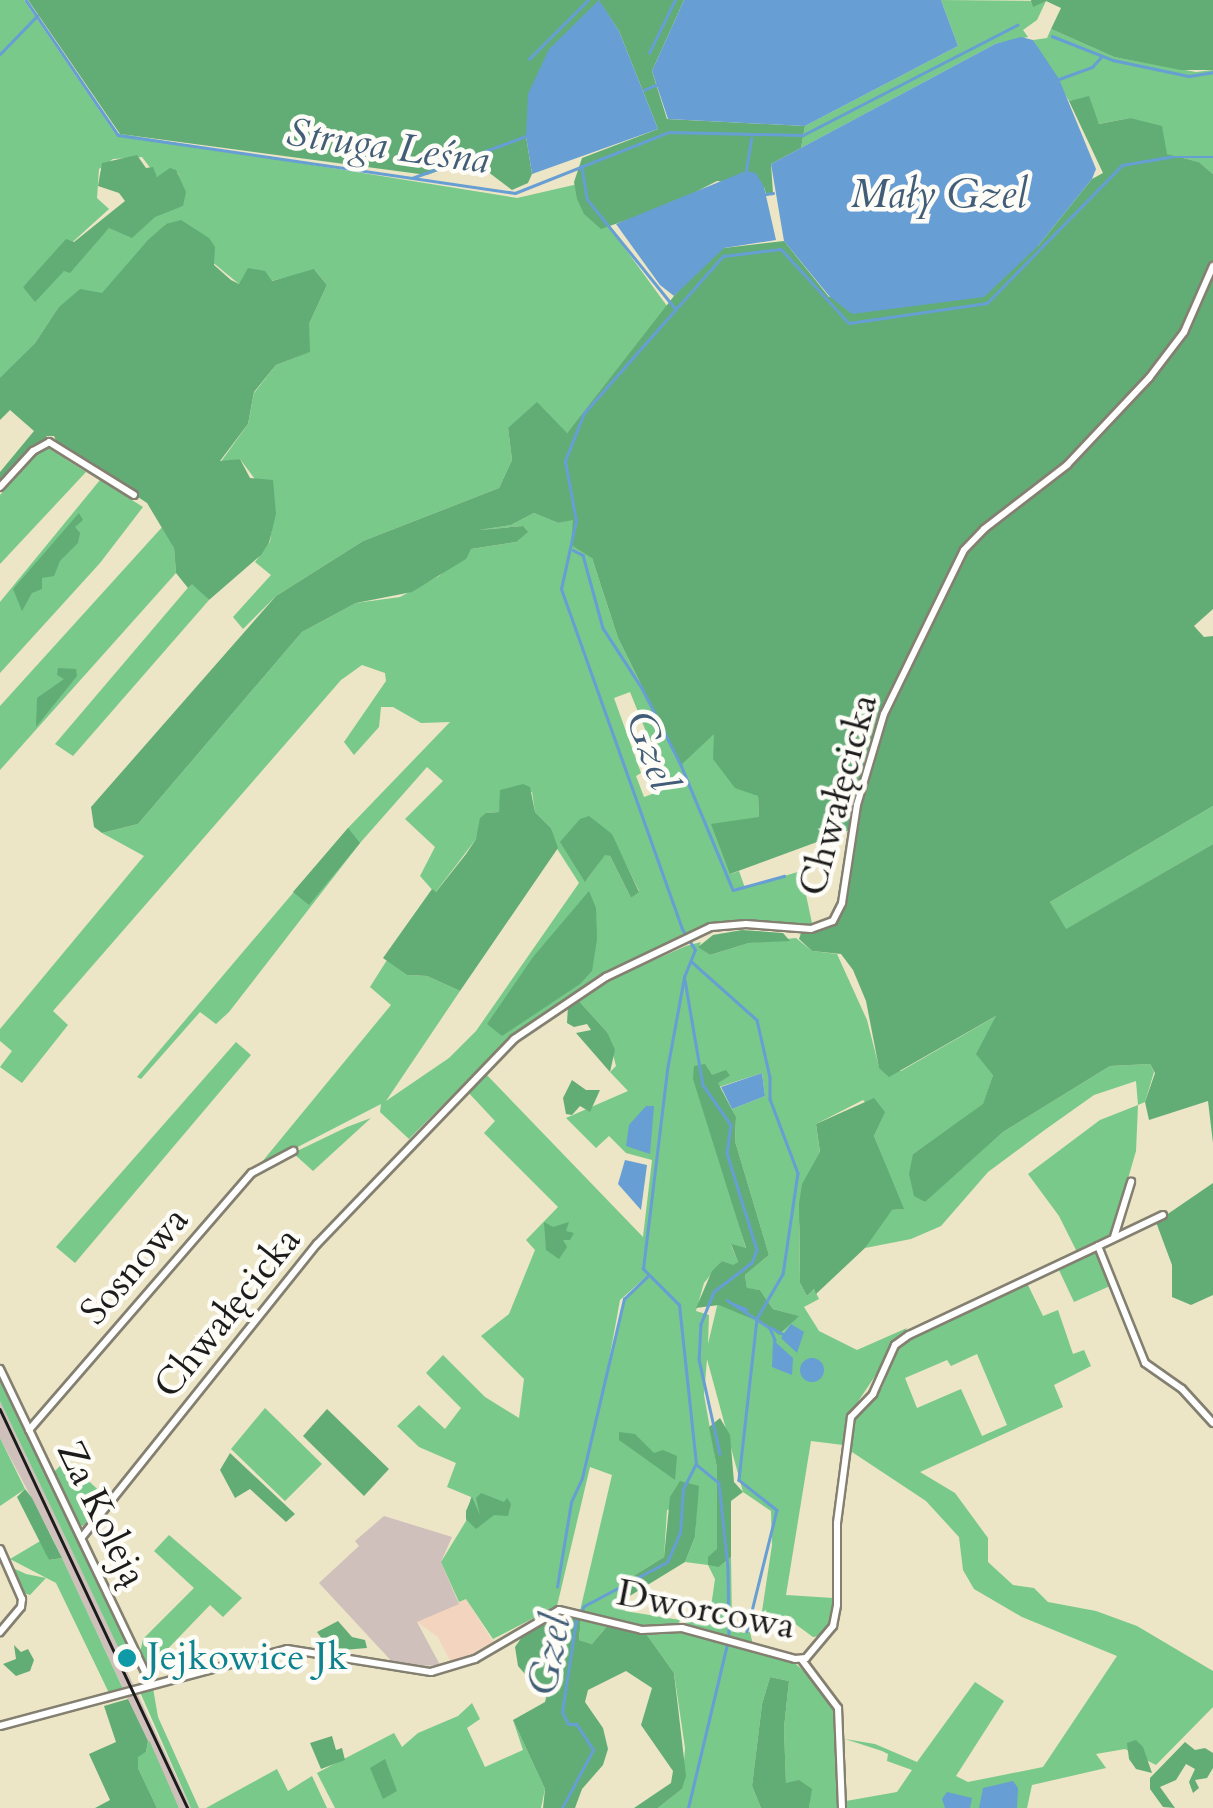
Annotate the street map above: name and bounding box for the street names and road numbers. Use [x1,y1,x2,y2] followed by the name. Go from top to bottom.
[790,689,888,901] street label: Chwałęcicka
[71,1198,199,1334] street label: Sosnowa
[145,1218,311,1408] street label: Chwałęcicka
[46,1434,156,1594] street label: Za Koleją
[613,1570,799,1650] street label: Dworcowa

